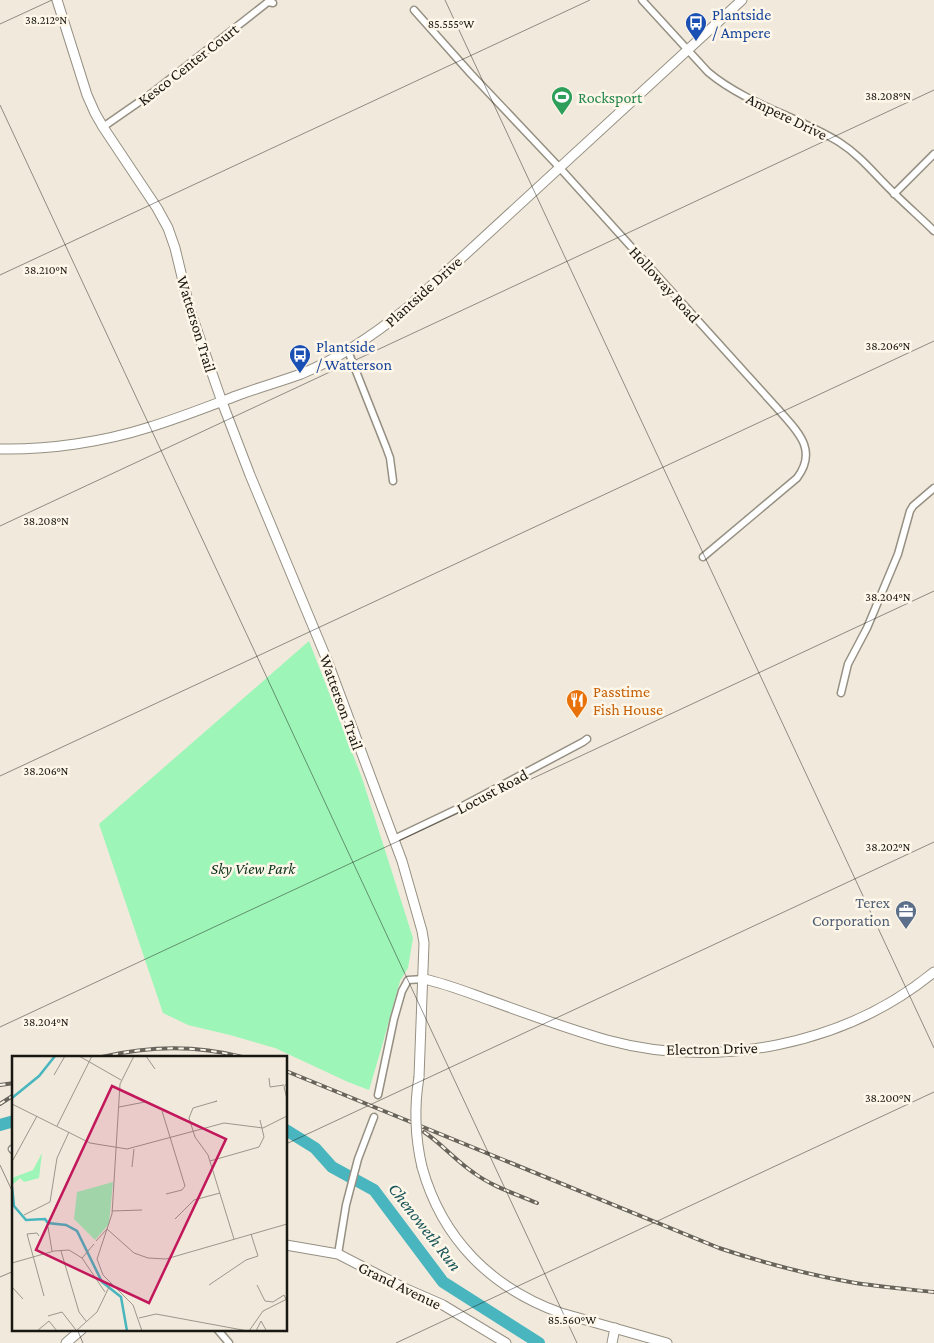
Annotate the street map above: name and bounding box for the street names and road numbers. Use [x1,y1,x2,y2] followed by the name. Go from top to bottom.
[135,20,242,109] street label: Kesco Center Court
[743,90,830,144] street label: Ampere Drive
[625,243,704,327] street label: Holloway Road
[382,253,465,330] street label: Plantside Drive
[174,274,219,375] street label: Watterson Trail
[316,652,367,752] street label: Watterson Trail
[454,765,531,817] street label: Locust Road
[666,1039,758,1058] street label: Electron Drive
[356,1258,444,1313] street label: Grand Avenue

